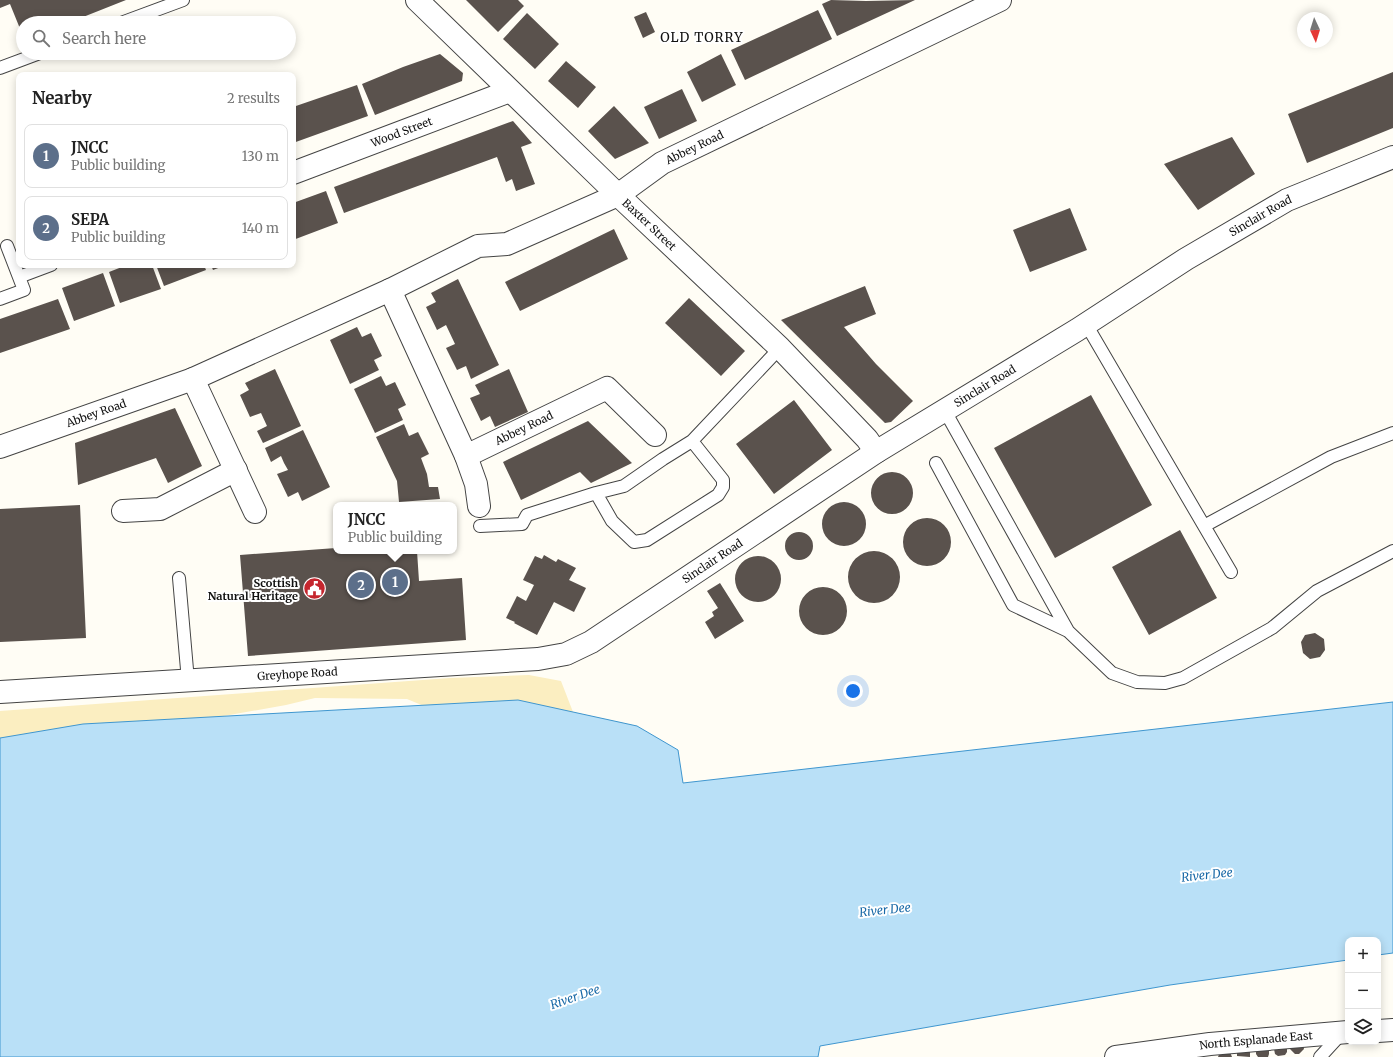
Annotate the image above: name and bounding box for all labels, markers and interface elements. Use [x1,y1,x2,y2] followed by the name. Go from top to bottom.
[1297,12,1333,48] north arrow
[16,16,296,60] search box
[30,27,52,49] icon: search
[62,29,146,48] text: Search here
[660,29,744,46] district label: OLD TORRY
[32,87,92,109] text: Nearby
[227,90,280,107] text: 2 results
[368,114,435,150] street label: Wood Street
[662,127,726,168] street label: Abbey Road
[71,138,109,157] text: JNCC
[43,148,49,165] text: 1
[242,148,279,165] text: 130 m
[71,157,165,174] text: Public building
[1227,192,1294,239] street label: Sinclair Road
[619,196,680,254] street label: Baxter Street
[71,210,109,229] text: SEPA
[42,220,50,237] text: 2
[242,220,279,237] text: 140 m
[71,229,165,246] text: Public building
[951,362,1019,410] street label: Sinclair Road
[63,396,128,430] street label: Abbey Road
[492,408,556,448] street label: Abbey Road
[333,502,457,554] popup
[348,510,385,529] text: JNCC
[348,529,442,546] text: Public building
[679,536,746,586] street label: Sinclair Road
[382,567,408,597] pin: 1
[348,570,374,600] pin: 2
[208,576,299,603] place label: Scottish Natural Heritage
[301,576,327,602] public building icon: Scottish Natural Heritage
[257,664,338,683] street label: Greyhope Road
[843,681,863,701] your location
[1181,864,1233,885] water label: River Dee
[859,899,911,920] water label: River Dee
[1345,937,1381,1045] map controls
[1345,937,1381,973] button: +
[1345,973,1381,1009] button: −
[548,981,602,1012] water label: River Dee
[1345,1009,1381,1045] button: layers
[1198,1028,1314,1052] street label: North Esplanade East

